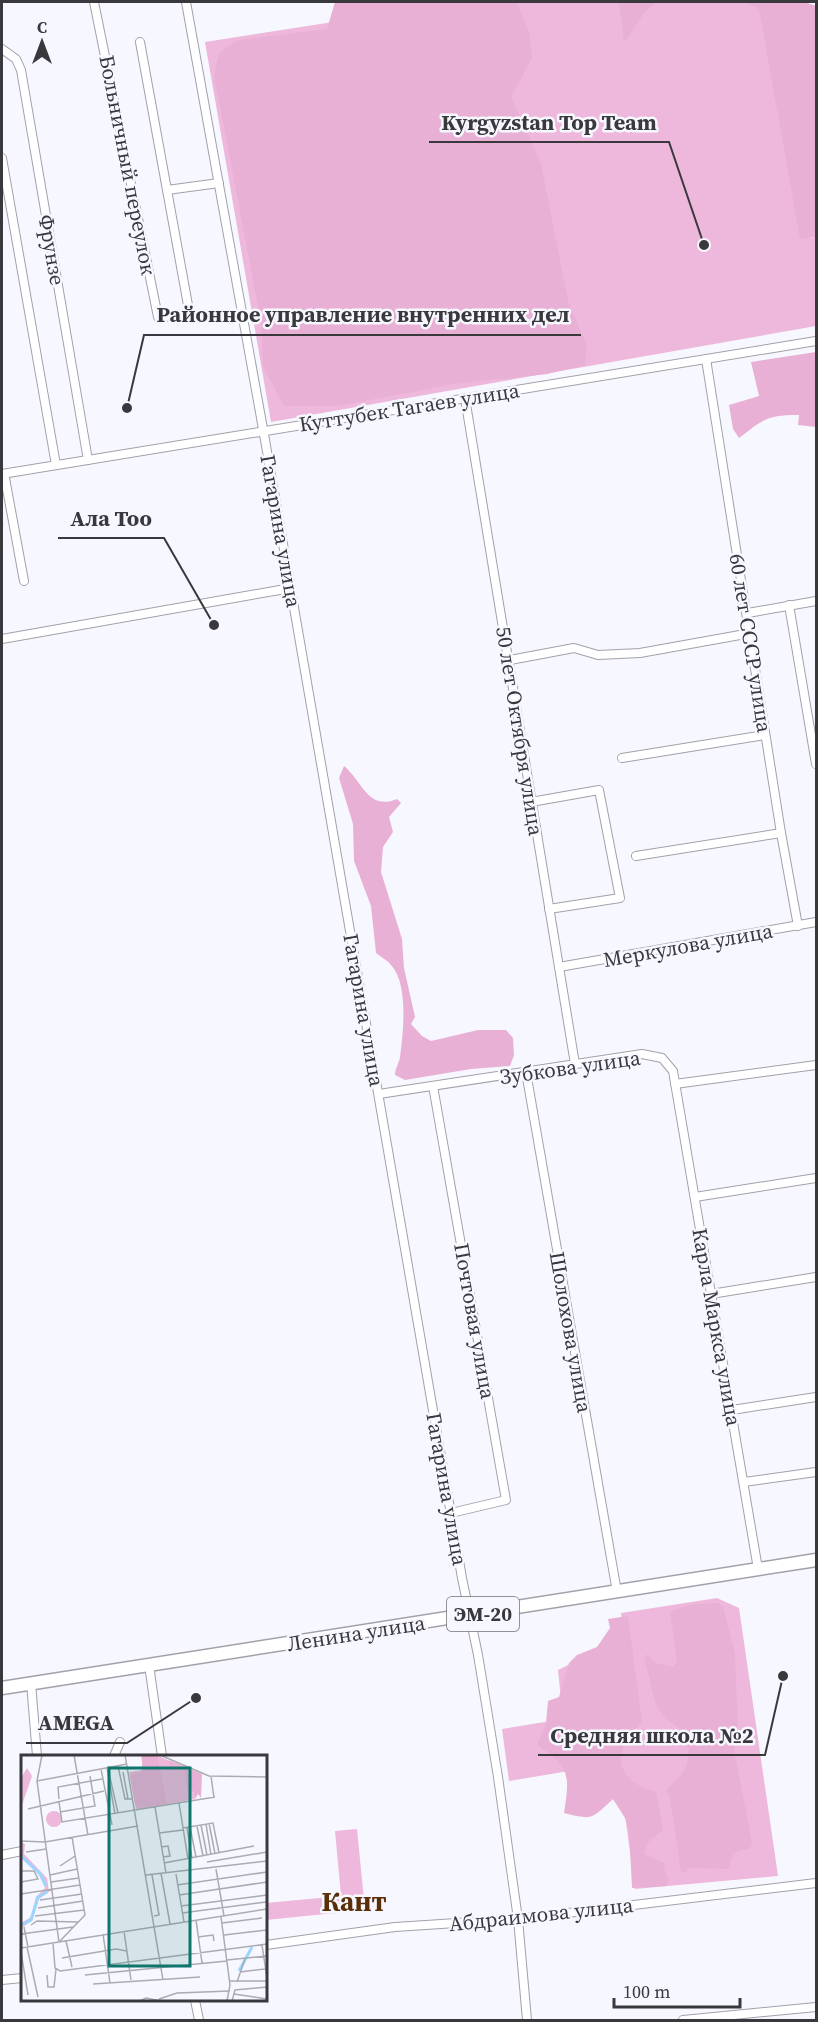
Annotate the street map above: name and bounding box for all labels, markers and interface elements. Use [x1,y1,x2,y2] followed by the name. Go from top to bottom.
[12,12,72,72] north arrow
[37,16,47,38] text: С
[92,52,164,278] street label: Больничный переулок
[429,102,669,142] callout: Kyrgyzstan Top Team
[441,107,657,137] text: Kyrgyzstan Top Team
[32,213,72,287] street label: Фрунзе
[144,295,581,335] callout: Районное управление внутренних дел
[156,299,570,329] text: Районное управление внутренних дел
[297,375,522,439] street label: Куттубек Тагаев улица
[253,452,309,610] street label: Гагарина улица
[58,498,164,538] callout: Ала Тоо
[70,503,152,533] text: Ала Тоо
[723,552,779,735] street label: 60 лет СССР улица
[489,624,551,838] street label: 50 лет Октября улица
[601,916,775,974] street label: Меркулова улица
[336,931,392,1089] street label: Гагарина улица
[498,1043,643,1091] street label: Зубкова улица
[685,1226,749,1429] street label: Карла Маркса улица
[447,1241,503,1402] street label: Почтовая улица
[543,1249,600,1415] street label: Шолохова улица
[419,1410,475,1568] street label: Гагарина улица
[447,1597,519,1631] road number: ЭМ-20
[285,1608,428,1658] street label: Ленина улица
[26,1703,127,1743] callout: AMEGA
[38,1707,114,1737] text: AMEGA
[538,1715,765,1755] callout: Средняя школа №2
[550,1720,754,1750] text: Средняя школа №2
[21,1755,267,2001] inset map
[322,1883,386,1920] district label: Кант
[448,1890,635,1938] street label: Абдраимова улица
[614,1971,740,2009] scale bar
[623,1979,670,2004] text: 100 m

